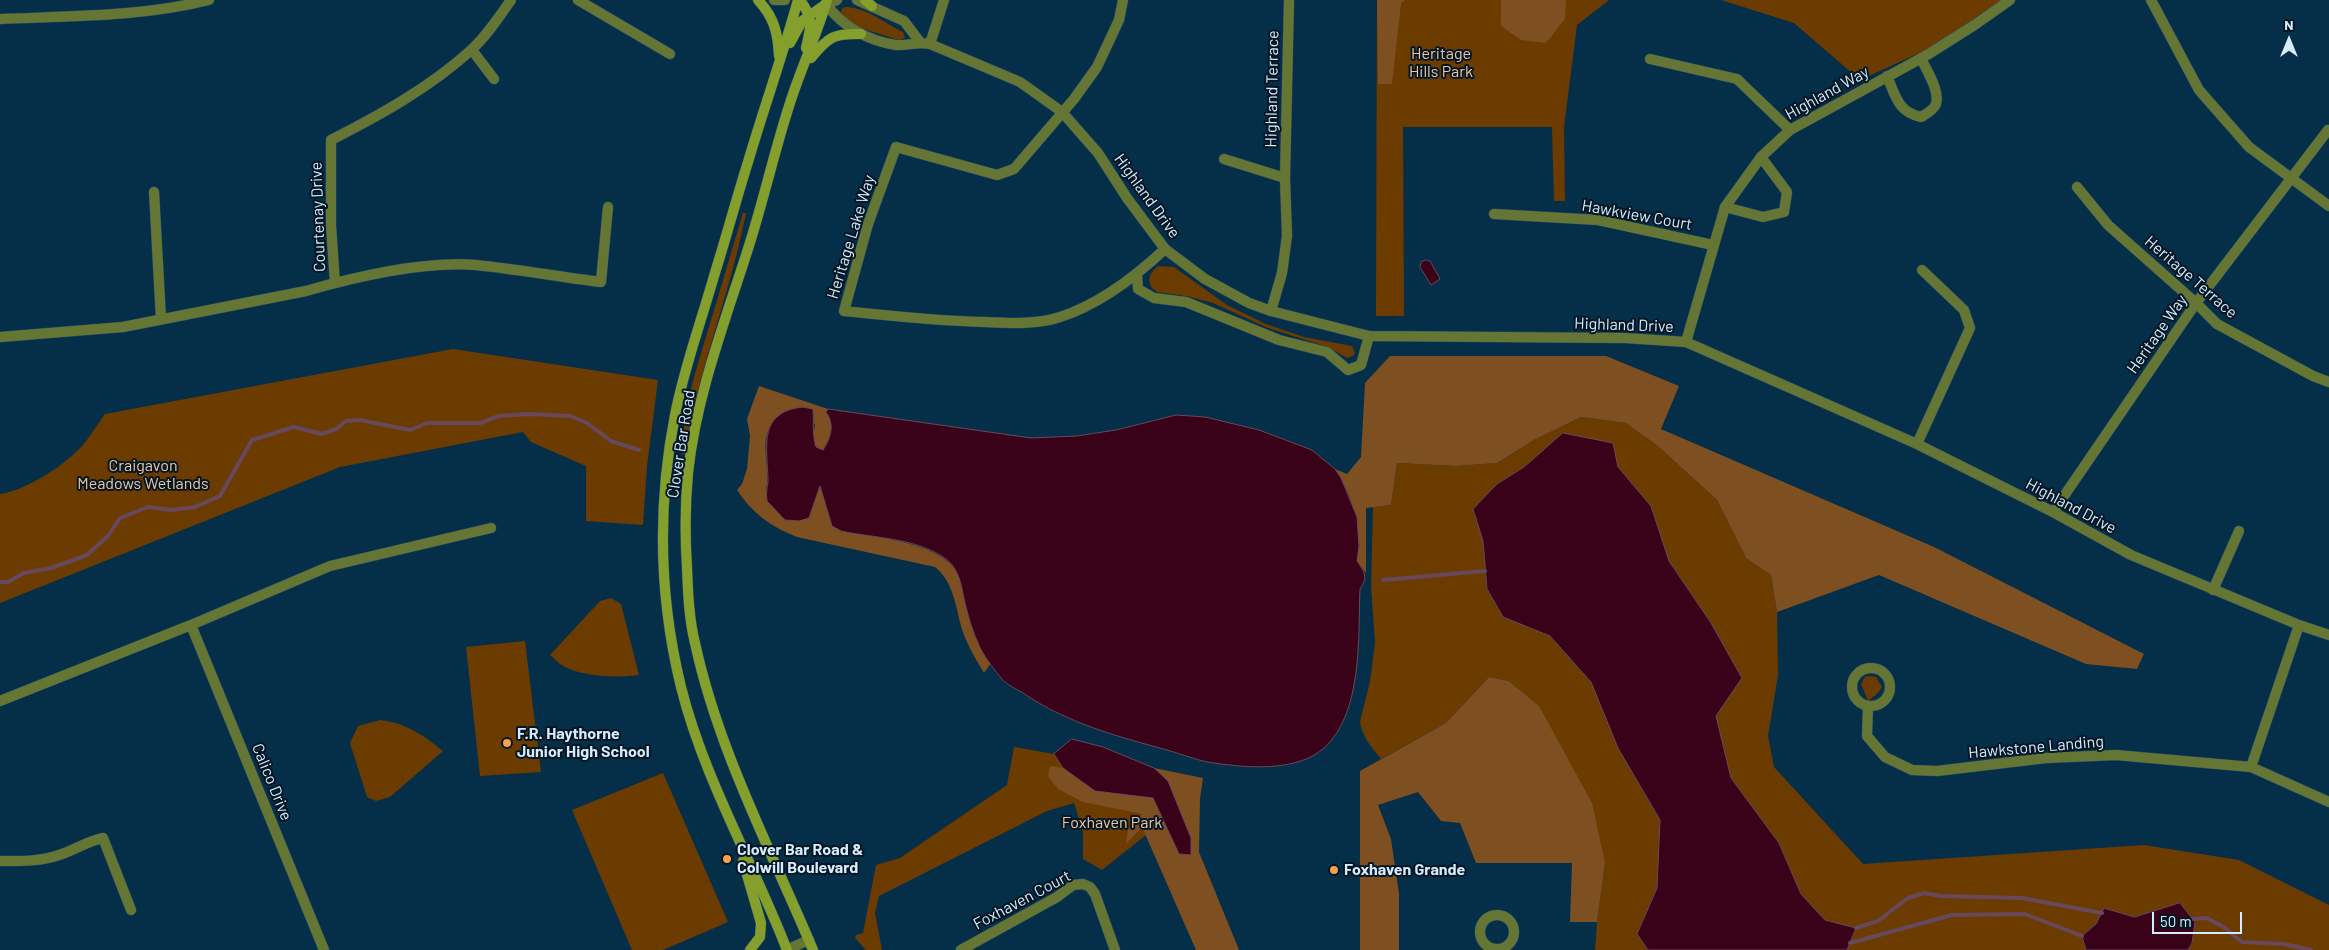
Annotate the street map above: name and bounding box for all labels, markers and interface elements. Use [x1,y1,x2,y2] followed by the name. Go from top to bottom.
[2264,15,2314,65] north arrow
[2284,16,2294,33] text: N
[1261,30,1283,148] street label: Highland Terrace
[1409,44,1473,82] park label: Heritage Hills Park
[1782,62,1872,124] street label: Highland Way
[1110,150,1184,242] street label: Highland Drive
[306,162,330,272] street label: Courtenay Drive
[823,173,879,301] street label: Heritage Lake Way
[1580,196,1694,234] street label: Hawkview Court
[2141,232,2241,322] street label: Heritage Terrace
[2123,291,2191,377] street label: Heritage Way
[1574,314,1674,336] street label: Highland Drive
[663,389,699,499] street label: Clover Bar Road
[77,456,209,494] park label: Craigavon Meadows Wetlands
[2022,474,2120,538] street label: Highland Drive
[517,724,650,762] place label: F.R. Haythorne Junior High School
[1967,732,2105,762] street label: Hawkstone Landing
[501,737,513,749] marker: F.R. Haythorne Junior High School
[248,741,296,823] street label: Calico Drive
[1062,813,1162,833] park label: Foxhaven Park
[737,840,863,878] place label: Clover Bar Road & Colwill Boulevard
[721,853,733,865] marker: Clover Bar Road & Colwill Boulevard
[1344,860,1465,880] place label: Foxhaven Grande
[1328,864,1340,876] marker: Foxhaven Grande
[970,866,1074,934] street label: Foxhaven Court
[2154,902,2244,934] scale bar
[2160,912,2192,930] text: 50 m

